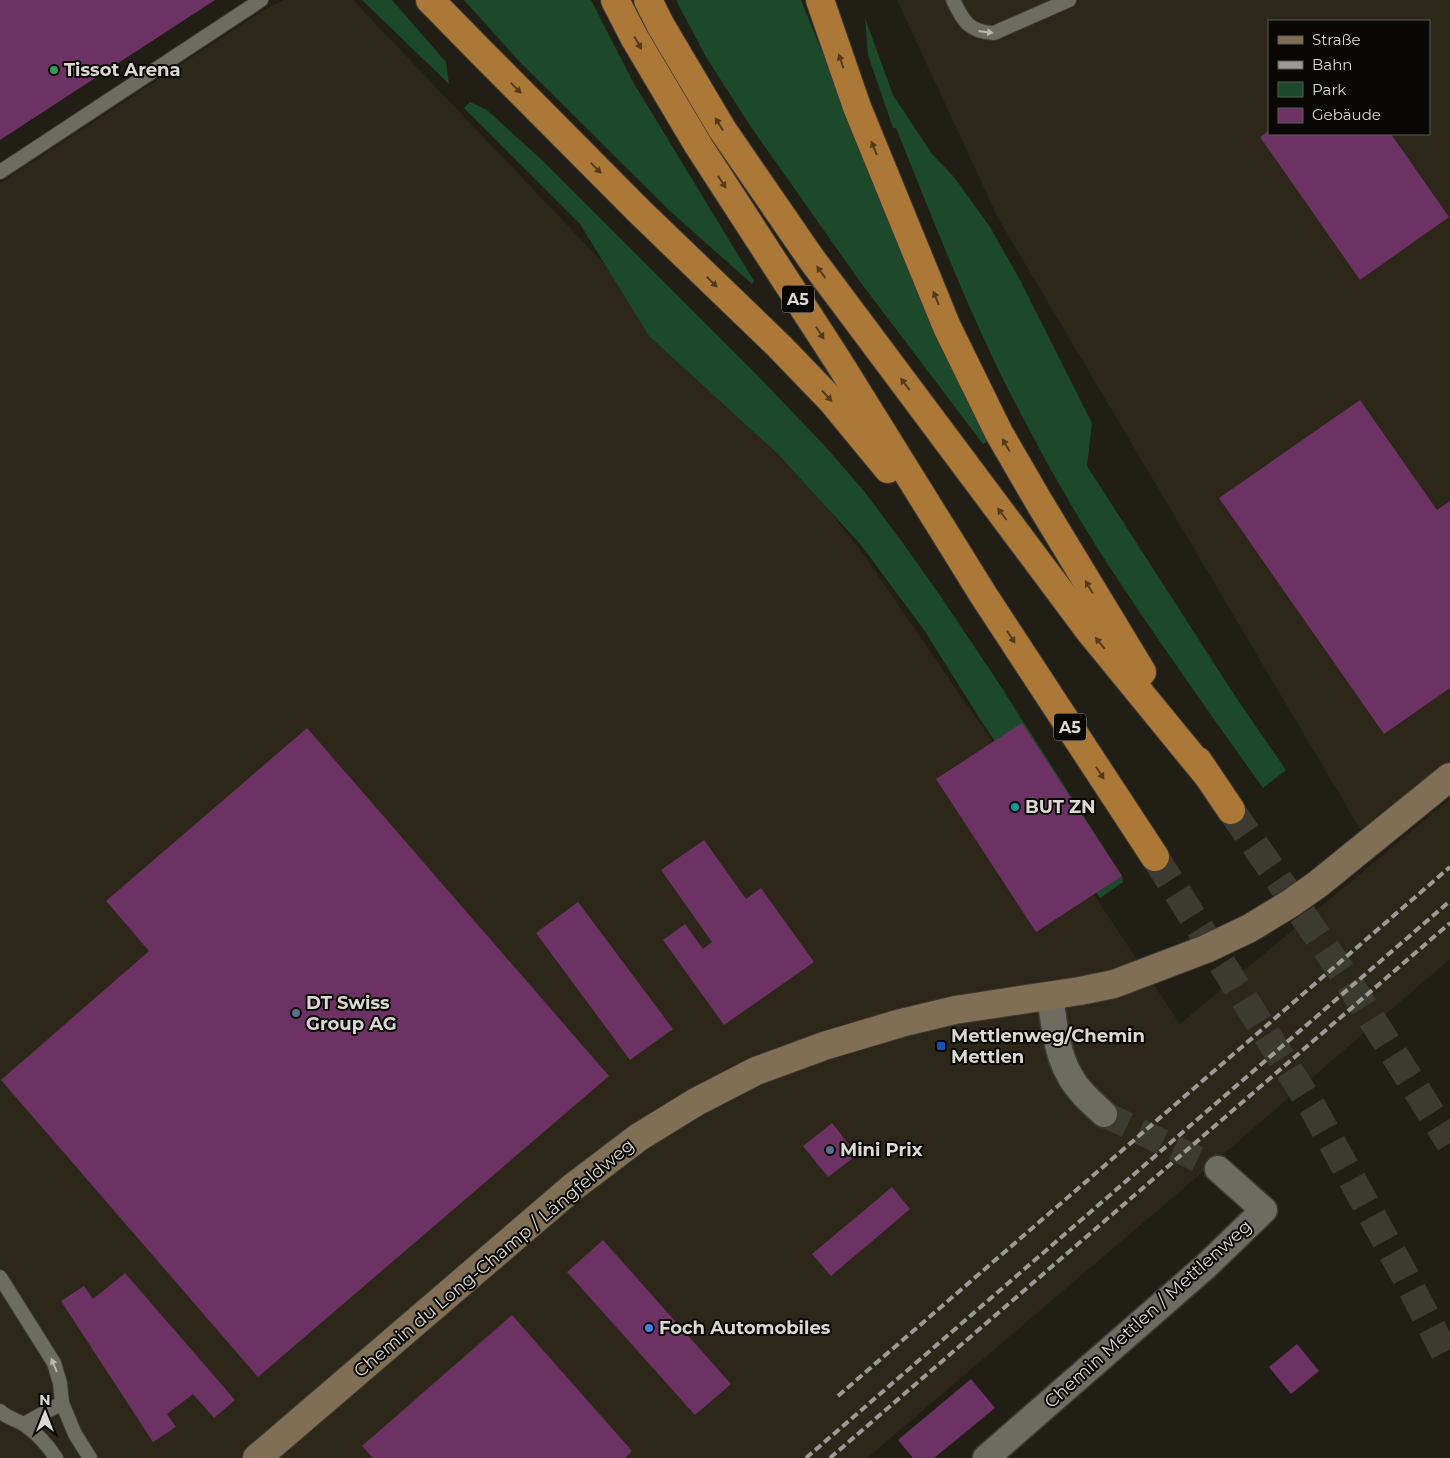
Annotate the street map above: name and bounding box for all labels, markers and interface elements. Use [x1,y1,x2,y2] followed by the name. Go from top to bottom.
[1268,20,1430,135] legend
[978,28,994,36] one-way arrow
[1312,30,1361,49] text: Straße
[633,37,642,50] one-way arrow
[837,53,845,68] one-way arrow
[1312,55,1352,74] text: Bahn
[64,59,181,81] place label: Tissot Arena
[48,64,60,76] marker: Tissot Arena
[1312,80,1346,99] text: Park
[510,82,522,94] one-way arrow
[1312,105,1381,124] text: Gebäude
[714,117,723,131] one-way arrow
[869,141,877,155] one-way arrow
[590,162,602,174] one-way arrow
[717,176,726,189] one-way arrow
[816,266,827,279] one-way arrow
[706,275,718,287] one-way arrow
[782,286,814,312] road number: A5
[931,291,939,306] one-way arrow
[815,327,825,340] one-way arrow
[899,378,910,391] one-way arrow
[821,390,833,402] one-way arrow
[1002,437,1010,452] one-way arrow
[997,507,1007,521] one-way arrow
[1085,580,1094,593] one-way arrow
[1006,630,1016,644] one-way arrow
[1094,637,1105,650] one-way arrow
[1054,714,1086,740] road number: A5
[1095,766,1105,779] one-way arrow
[1025,796,1096,818] place label: BUT ZN
[1009,801,1021,813] marker: BUT ZN
[306,992,397,1035] place label: DT Swiss Group AG
[290,1007,302,1019] marker: DT Swiss Group AG
[951,1025,1145,1068] place label: Mettlenweg/Chemin Mettlen
[935,1040,947,1052] marker: Mettlenweg/Chemin Mettlen
[349,1134,639,1382] street label: Chemin du Long-Champ / Längfeldweg
[840,1139,923,1161] place label: Mini Prix
[824,1144,836,1156] marker: Mini Prix
[1040,1215,1256,1413] street label: Chemin Mettlen / Mettlenweg
[659,1317,831,1339] place label: Foch Automobiles
[643,1322,655,1334] marker: Foch Automobiles
[50,1357,58,1372] one-way arrow
[20,1388,70,1438] north arrow
[39,1391,51,1409] text: N

